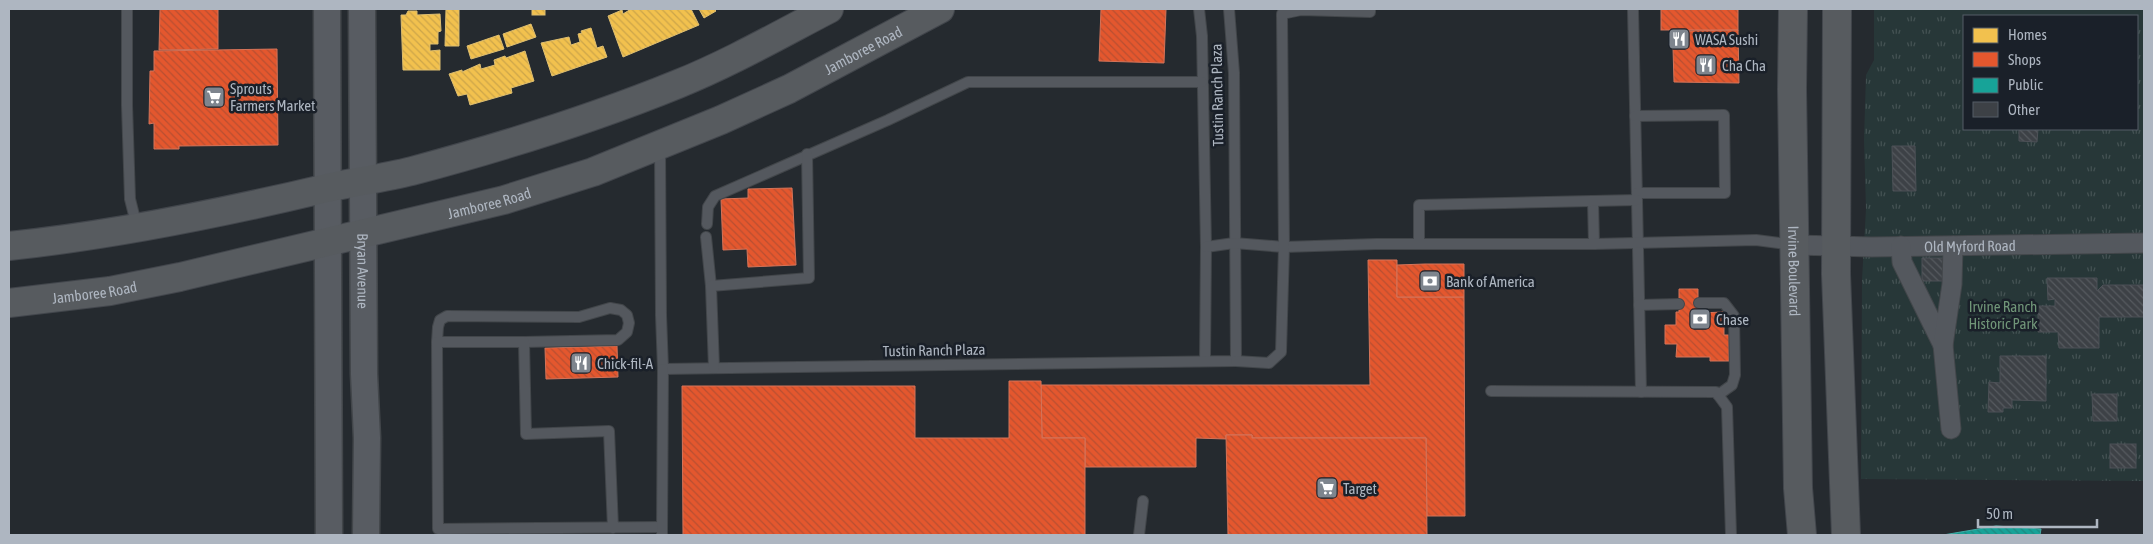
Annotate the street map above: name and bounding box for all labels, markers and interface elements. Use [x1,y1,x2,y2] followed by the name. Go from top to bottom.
[1963,15,2138,130] legend
[821,22,905,77] street label: Jamboree Road
[2008,26,2047,43] text: Homes
[1667,27,1691,51] restaurant icon: WASA Sushi
[1695,31,1758,48] place label: WASA Sushi
[1208,43,1226,147] street label: Tustin Ranch Plaza
[2008,51,2041,68] text: Shops
[1694,53,1718,77] restaurant icon: Cha Cha
[1722,57,1766,74] place label: Cha Cha
[2008,76,2043,93] text: Public
[230,80,315,114] place label: Sprouts Farmers Market
[202,85,226,109] supermarket icon: Sprouts Farmers Market
[2008,101,2040,118] text: Other
[446,184,533,222] street label: Jamboree Road
[1786,226,1804,316] street label: Irvine Boulevard
[355,233,372,309] street label: Bryan Avenue
[1924,236,2016,255] street label: Old Myford Road
[1418,269,1442,293] bank icon: Bank of America
[1446,273,1535,290] place label: Bank of America
[51,277,138,306] street label: Jamboree Road
[1968,298,2038,332] park label: Irvine Ranch Historic Park
[1688,307,1712,331] bank icon: Chase
[1716,311,1749,328] place label: Chase
[882,341,986,359] street label: Tustin Ranch Plaza
[569,351,593,375] restaurant icon: Chick-fil-A
[597,355,654,372] place label: Chick-fil-A
[1315,476,1339,500] supermarket icon: Target
[1343,480,1377,497] place label: Target
[1978,496,2097,528] scale bar
[1986,505,2013,522] text: 50 m

